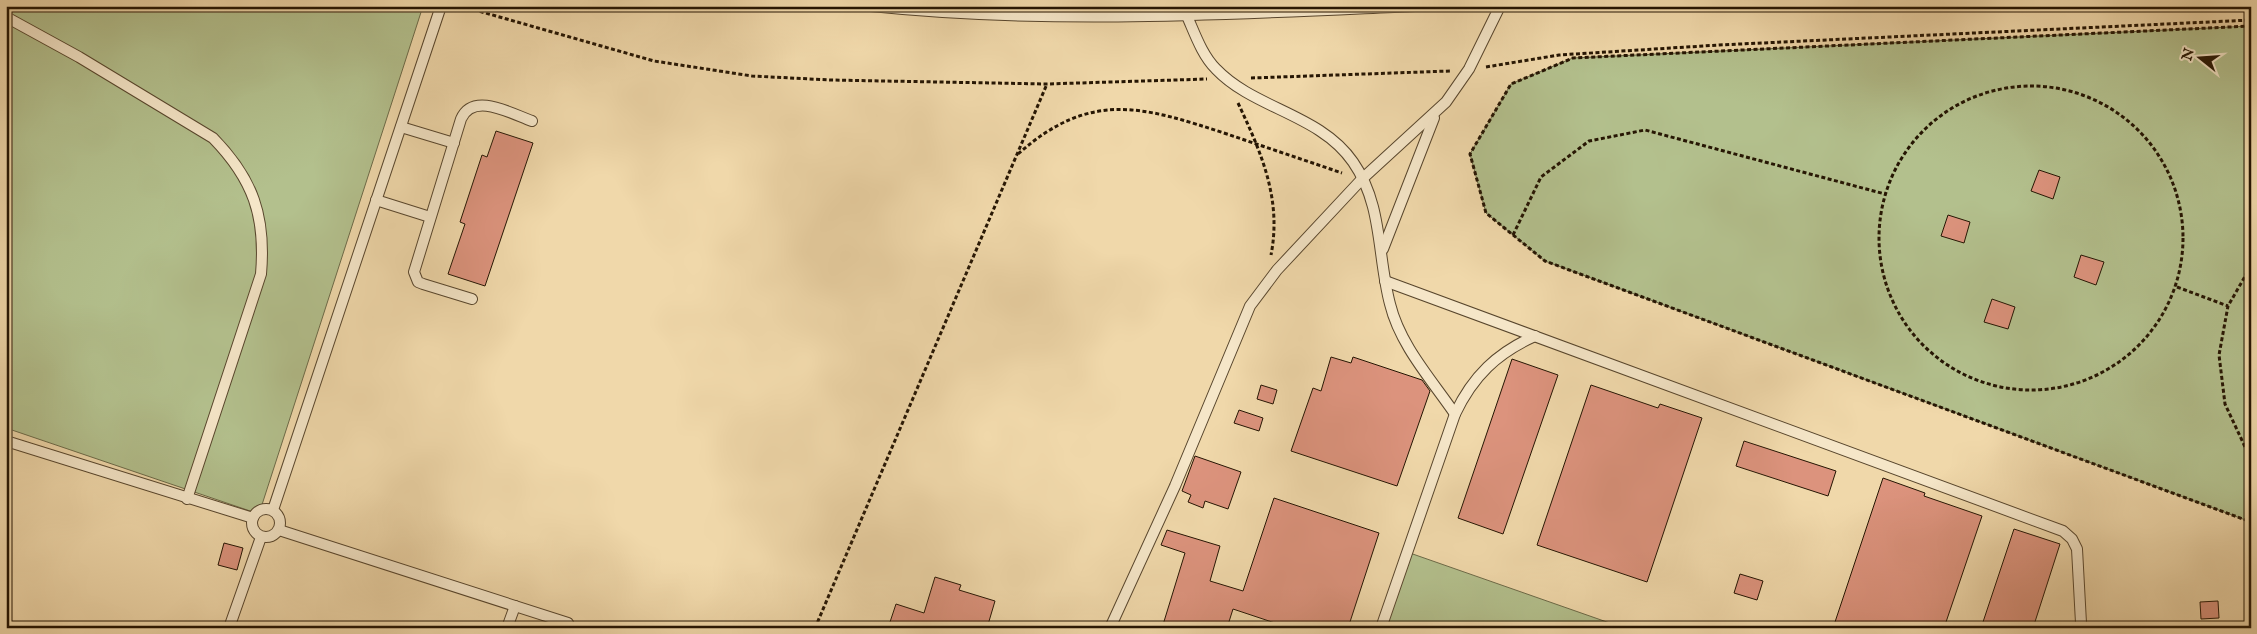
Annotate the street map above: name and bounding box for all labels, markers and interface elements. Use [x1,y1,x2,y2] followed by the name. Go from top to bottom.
[2174,32,2224,82] north arrow
[2178,46,2199,64] text: N

